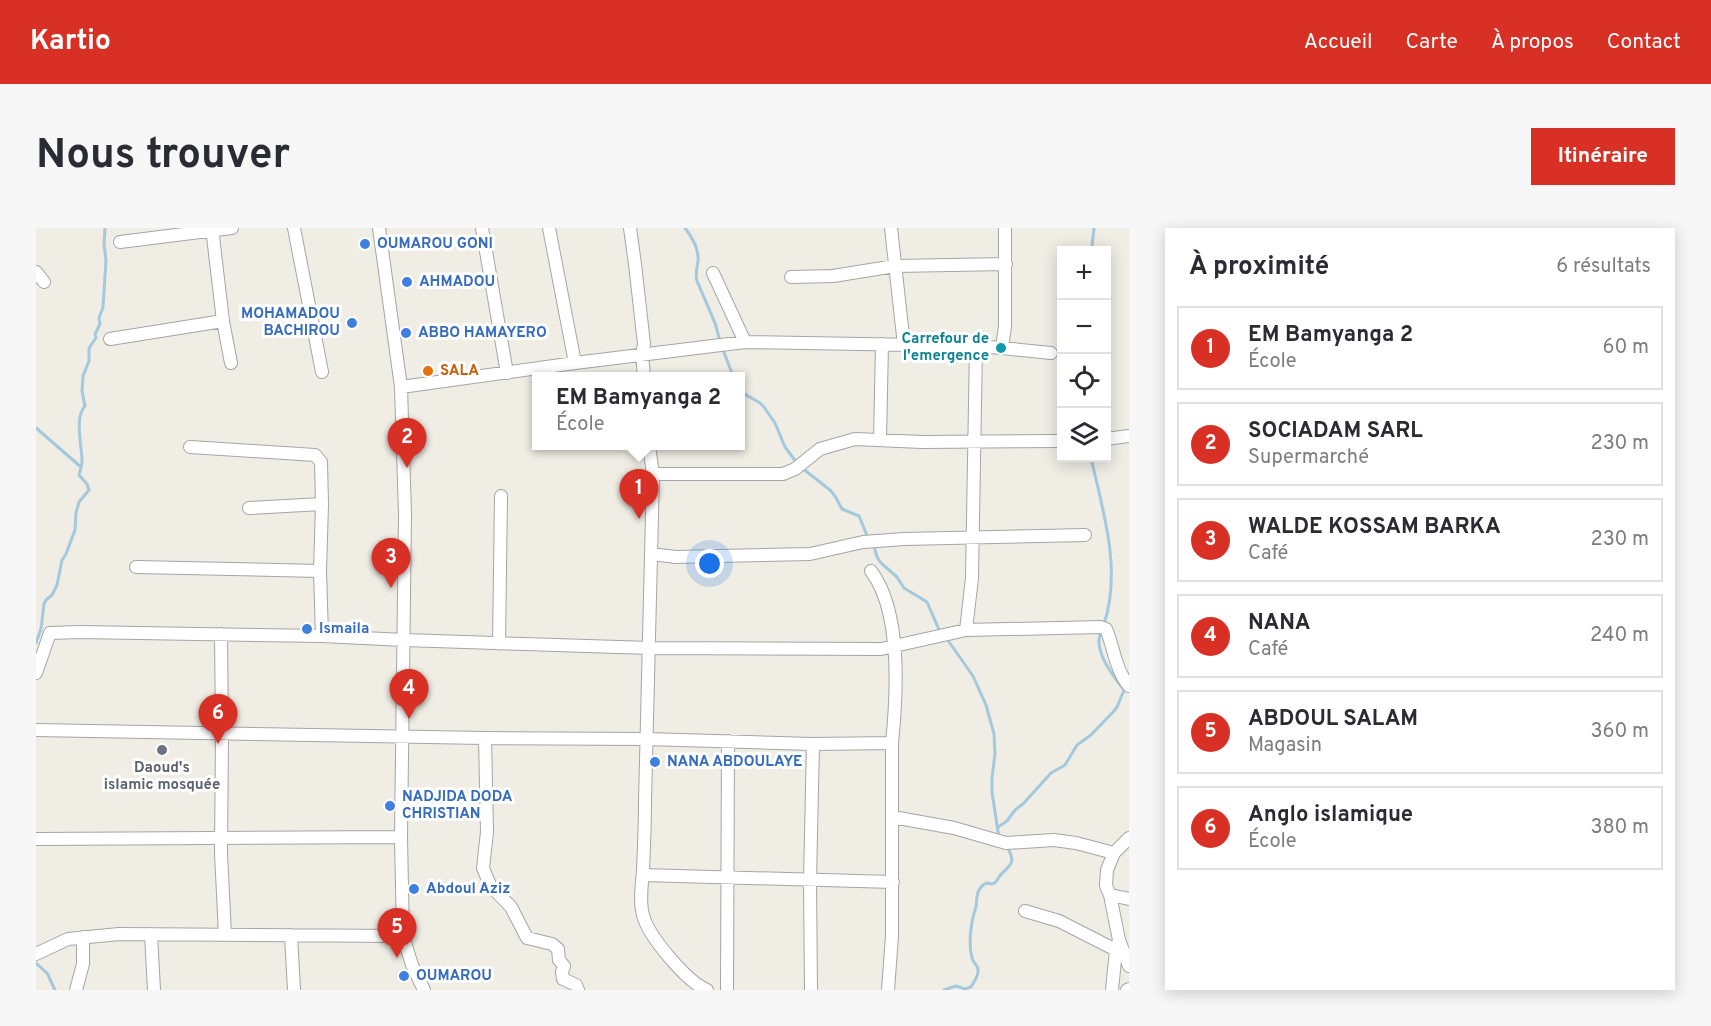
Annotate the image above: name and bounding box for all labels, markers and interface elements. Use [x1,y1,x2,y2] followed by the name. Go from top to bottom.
[30,24,111,60] text: Kartio
[1304,29,1373,56] text: Accueil
[1406,29,1458,56] text: Carte
[1491,29,1574,56] text: À propos
[1607,29,1681,56] text: Contact
[1531,128,1675,185] button: Itinéraire
[36,130,290,183] text: Nous trouver
[377,235,493,254] place label: OUMAROU GONI
[358,237,372,251] marker: OUMAROU GONI
[1057,246,1111,462] map controls
[1057,246,1111,300] button: +
[1189,251,1329,284] text: À proximité
[1556,254,1651,280] text: 6 résultats
[419,273,495,292] place label: AHMADOU
[400,275,414,289] marker: AHMADOU
[1057,300,1111,354] button: −
[241,305,340,341] place label: MOHAMADOU BACHIROU
[345,316,359,330] marker: MOHAMADOU BACHIROU
[1248,322,1413,349] text: EM Bamyanga 2
[418,324,547,343] place label: ABBO HAMAYERO
[399,326,413,340] marker: ABBO HAMAYERO
[901,330,989,366] place label: Carrefour de l'emergence
[1207,335,1215,361] text: 1
[1603,335,1649,361] text: 60 m
[994,341,1008,355] marker: Carrefour de l'emergence
[1248,349,1297,375] text: École
[1057,354,1111,408] button: locate
[440,362,479,381] place label: SALA
[421,364,435,378] marker: SALA
[532,372,745,450] popup
[556,385,721,412] text: EM Bamyanga 2
[1057,408,1111,462] button: layers
[556,412,604,438] text: École
[388,418,427,468] pin: 2
[1248,418,1423,445] text: SOCIADAM SARL
[1204,431,1217,457] text: 2
[1590,431,1649,457] text: 230 m
[1248,445,1369,471] text: Supermarché
[620,470,658,519] pin: 1
[1248,514,1501,541] text: WALDE KOSSAM BARKA
[1205,527,1217,553] text: 3
[1590,527,1649,553] text: 230 m
[372,538,410,588] pin: 3
[1248,541,1288,567] text: Café
[695,549,724,578] your location
[1248,610,1311,637] text: NANA
[319,620,369,639] place label: Ismaila
[300,622,314,636] marker: Ismaila
[1204,623,1217,649] text: 4
[1590,623,1649,649] text: 240 m
[1248,637,1288,663] text: Café
[390,670,428,719] pin: 4
[198,694,237,744] pin: 6
[1248,706,1418,733] text: ABDOUL SALAM
[1204,719,1217,745] text: 5
[1591,719,1649,745] text: 360 m
[1248,733,1322,759] text: Magasin
[155,743,169,757] marker: Daoud's islamic mosquée
[667,753,802,772] place label: NANA ABDOULAYE
[648,755,662,769] marker: NANA ABDOULAYE
[104,759,220,795] place label: Daoud's islamic mosquée
[402,788,513,824] place label: NADJIDA DODA CHRISTIAN
[383,799,397,813] marker: NADJIDA DODA CHRISTIAN
[1248,802,1413,829] text: Anglo islamique
[1204,815,1217,841] text: 6
[1590,815,1649,841] text: 380 m
[1248,829,1297,855] text: École
[426,880,510,899] place label: Abdoul Aziz
[407,882,421,896] marker: Abdoul Aziz
[378,908,416,958] pin: 5
[416,967,492,986] place label: OUMAROU
[397,969,411,983] marker: OUMAROU

